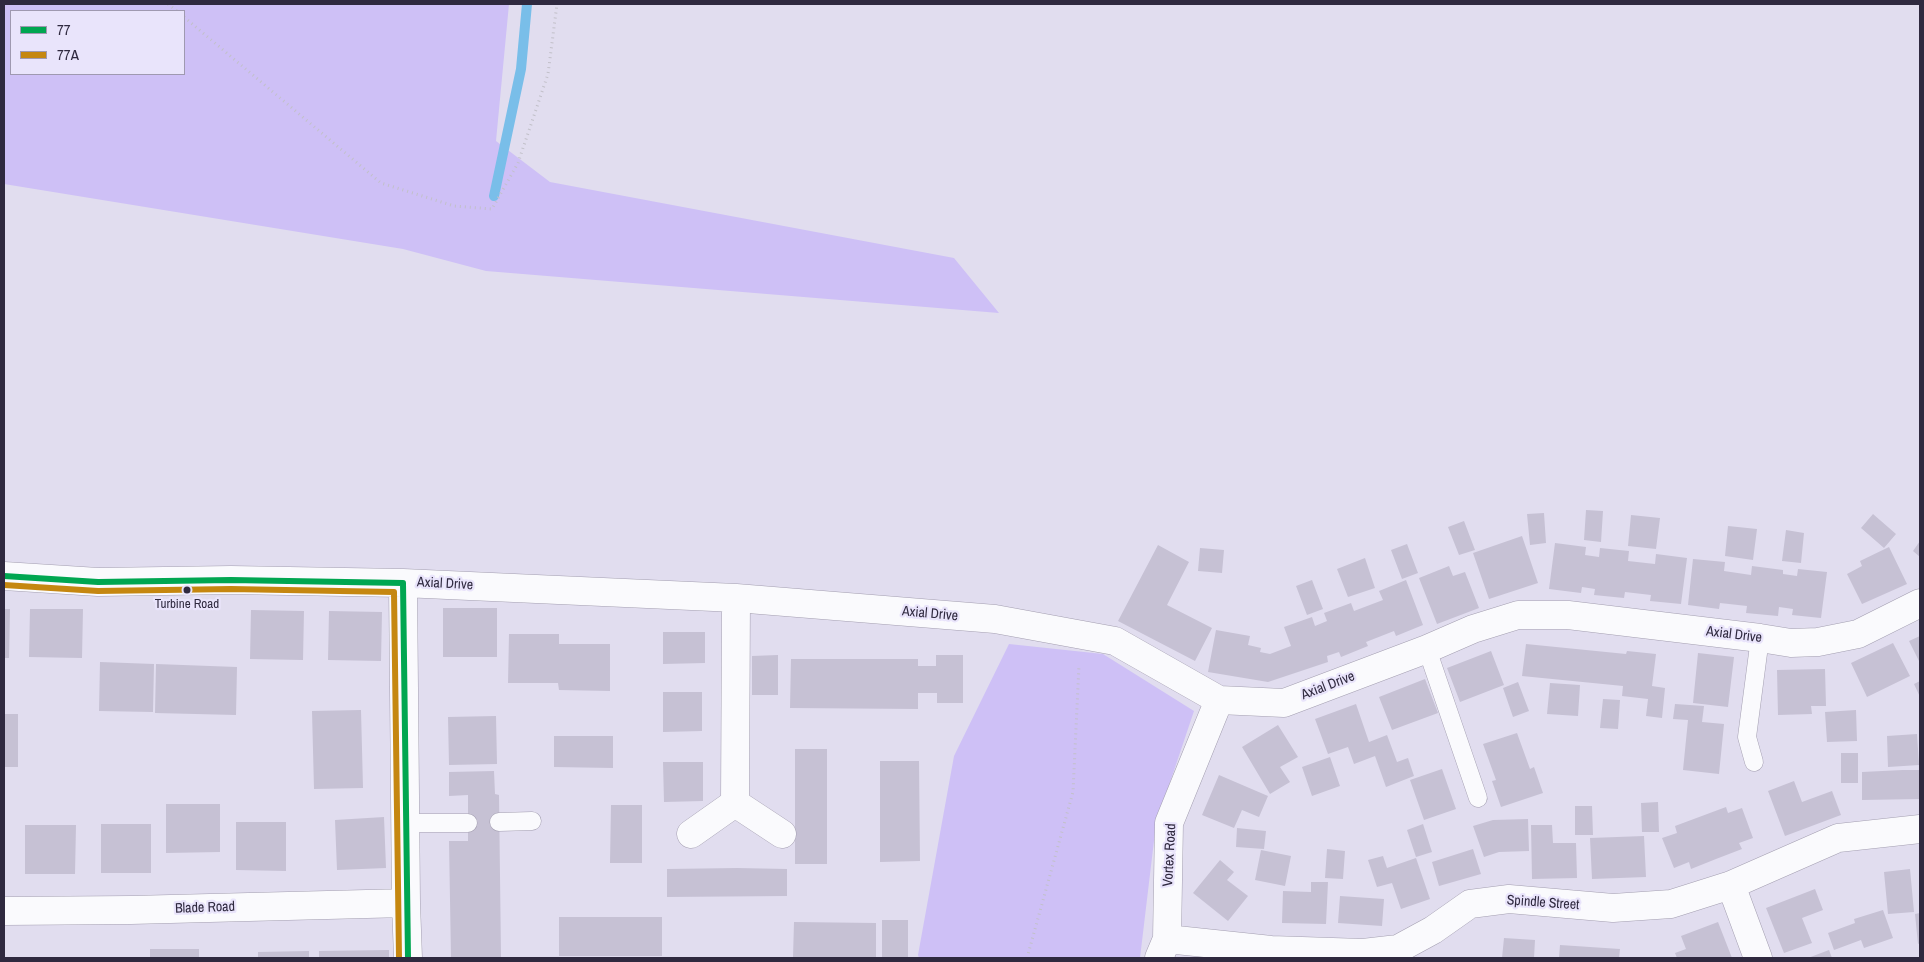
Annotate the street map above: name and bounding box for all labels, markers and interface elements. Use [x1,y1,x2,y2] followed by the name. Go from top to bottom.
[10,10,185,75] legend
[57,19,71,40] text: 77
[57,44,79,65] text: 77A
[417,574,473,594] street label: Axial Drive
[182,585,192,595] marker: Turbine Road
[155,597,219,613] place label: Turbine Road
[901,603,959,625] street label: Axial Drive
[1705,623,1763,647] street label: Axial Drive
[1299,668,1357,704] street label: Axial Drive
[1160,823,1180,887] street label: Vortex Road
[1506,892,1580,914] street label: Spindle Street
[175,899,235,917] street label: Blade Road

